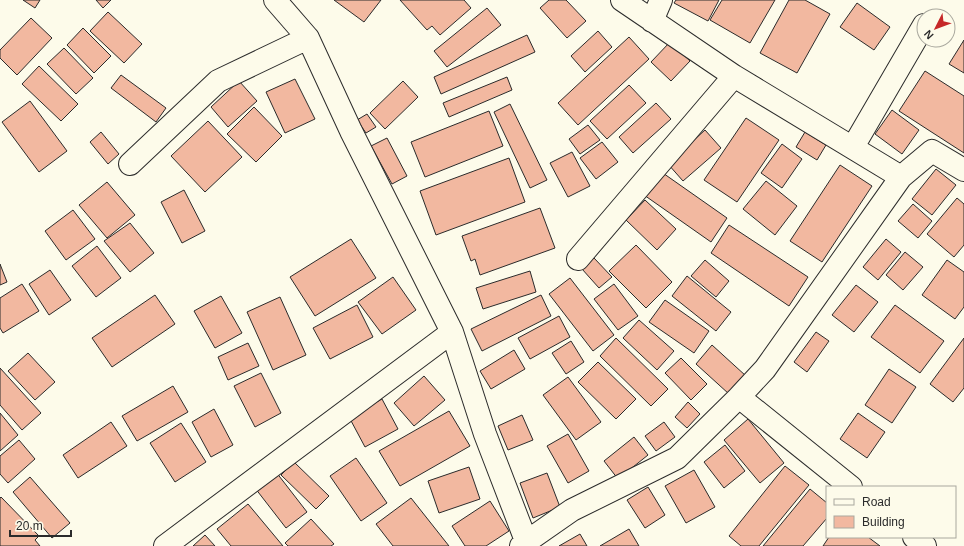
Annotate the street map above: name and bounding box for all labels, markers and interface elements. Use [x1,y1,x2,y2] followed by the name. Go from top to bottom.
[916,8,956,48] north arrow
[921,28,936,42] text: N
[826,486,956,538] legend
[862,495,891,509] text: Road
[10,512,71,538] scale bar
[862,515,905,529] text: Building
[16,519,43,533] text: 20 m

